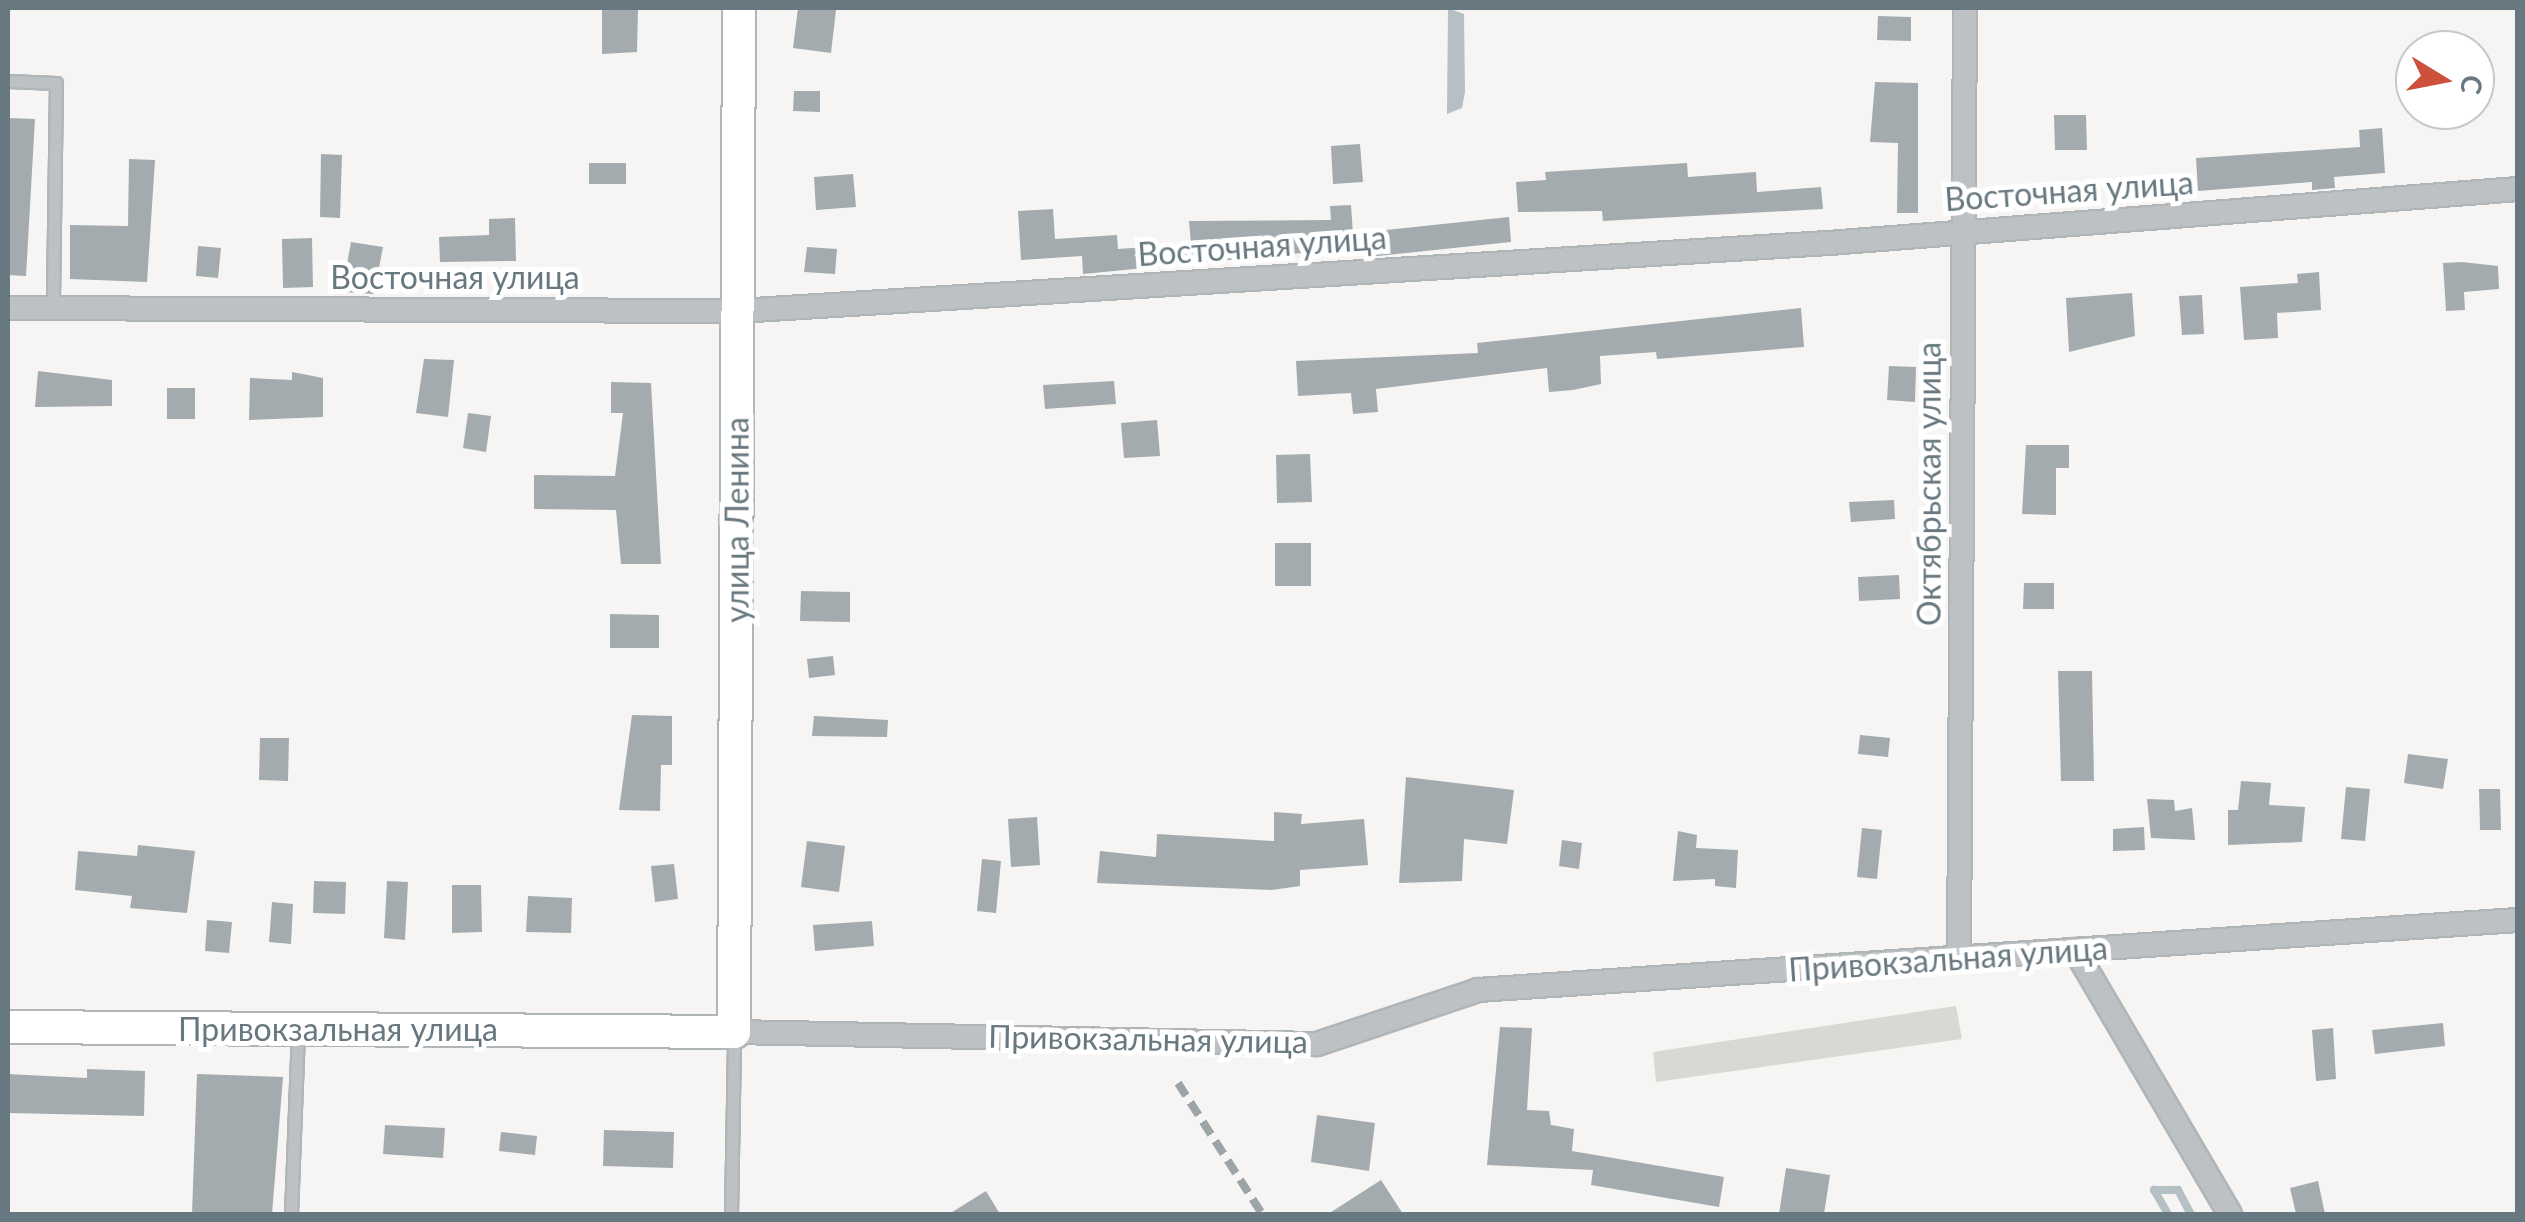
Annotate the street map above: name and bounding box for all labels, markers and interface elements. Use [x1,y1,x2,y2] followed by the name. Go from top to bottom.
[2395,30,2495,130] north arrow
[2454,73,2491,97] text: С
[1943,163,2195,219] street label: Восточная улица
[1136,218,1388,274] street label: Восточная улица
[330,258,580,296] street label: Восточная улица
[1910,342,1948,626] street label: Октябрьская улица
[718,417,756,623] street label: улица Ленина
[1787,929,2109,989] street label: Привокзальная улица
[178,1010,498,1048] street label: Привокзальная улица
[988,1017,1308,1061] street label: Привокзальная улица

